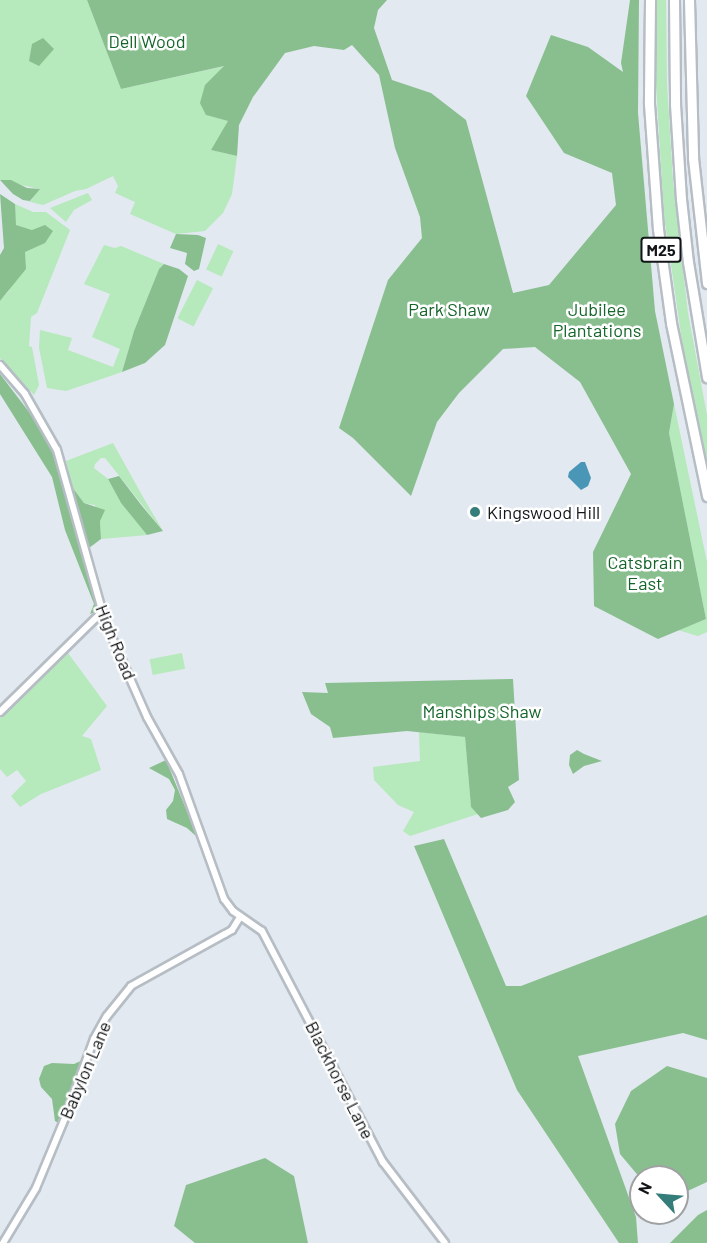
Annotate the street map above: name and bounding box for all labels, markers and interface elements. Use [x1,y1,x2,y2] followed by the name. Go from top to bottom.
[109,30,185,52] park label: Dell Wood
[640,237,682,263] road number: M25
[408,298,490,320] park label: Park Shaw
[553,299,641,342] park label: Jubilee Plantations
[487,501,600,523] place label: Kingswood Hill
[468,505,482,519] marker: Kingswood Hill
[608,552,682,594] park label: Catsbrain East
[91,601,141,683] street label: High Road
[422,700,542,722] park label: Manships Shaw
[301,1017,379,1143] street label: Blackhorse Lane
[55,1018,115,1122] street label: Babylon Lane
[629,1165,689,1225] north arrow
[633,1179,655,1197] text: N

